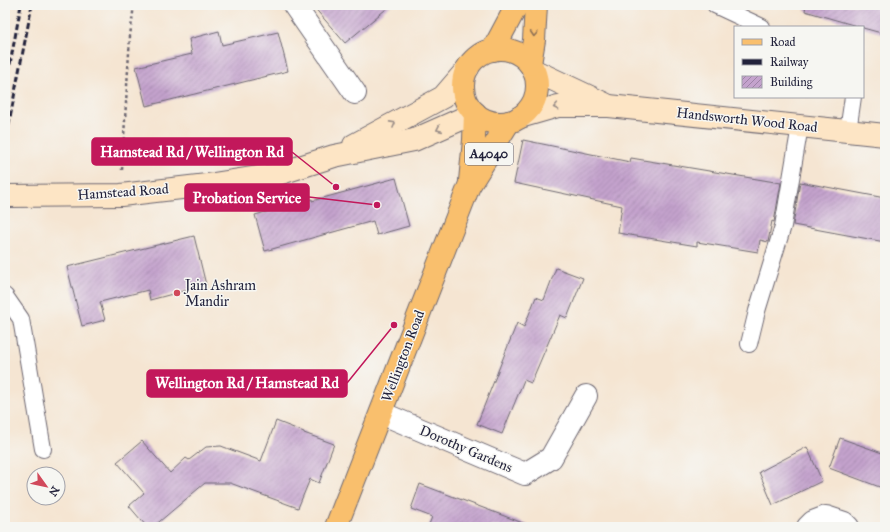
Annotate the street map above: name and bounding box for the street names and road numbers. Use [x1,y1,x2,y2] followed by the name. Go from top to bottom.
[676,104,818,136] street label: Handsworth Wood Road
[465,143,513,165] road number: A4040
[77,180,169,204] street label: Hamstead Road
[378,308,428,404] street label: Wellington Road
[417,422,515,476] street label: Dorothy Gardens

